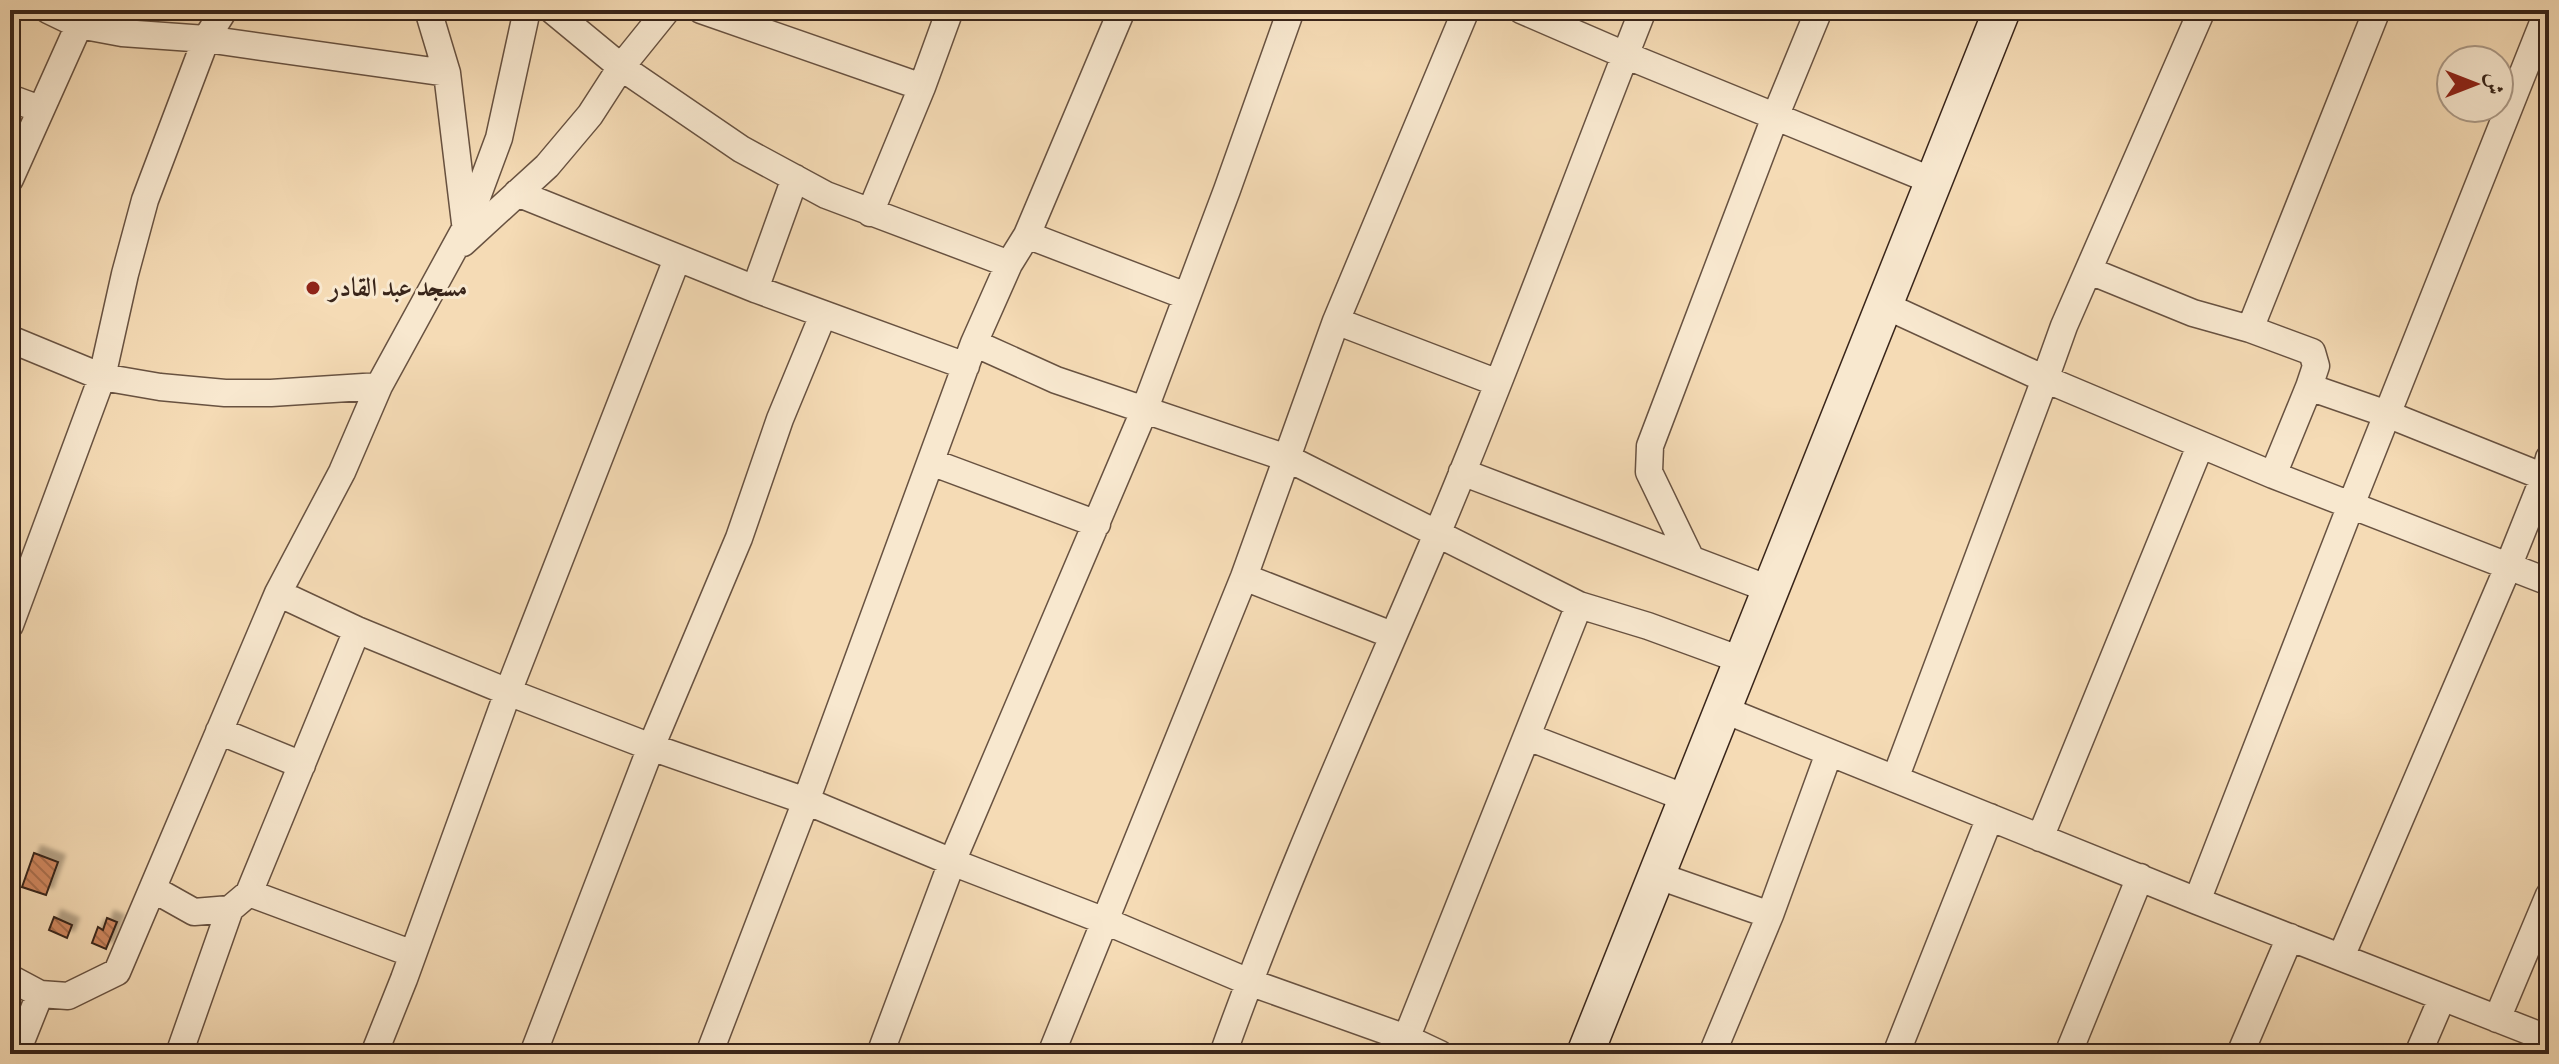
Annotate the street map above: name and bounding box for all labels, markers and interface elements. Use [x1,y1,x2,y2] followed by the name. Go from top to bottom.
[2435,44,2515,124] north arrow
[2480,73,2507,95] text: ش
[326,272,467,304] place label: مسجد عبد القادر
[304,279,322,297] marker: مسجد عبد القادر

